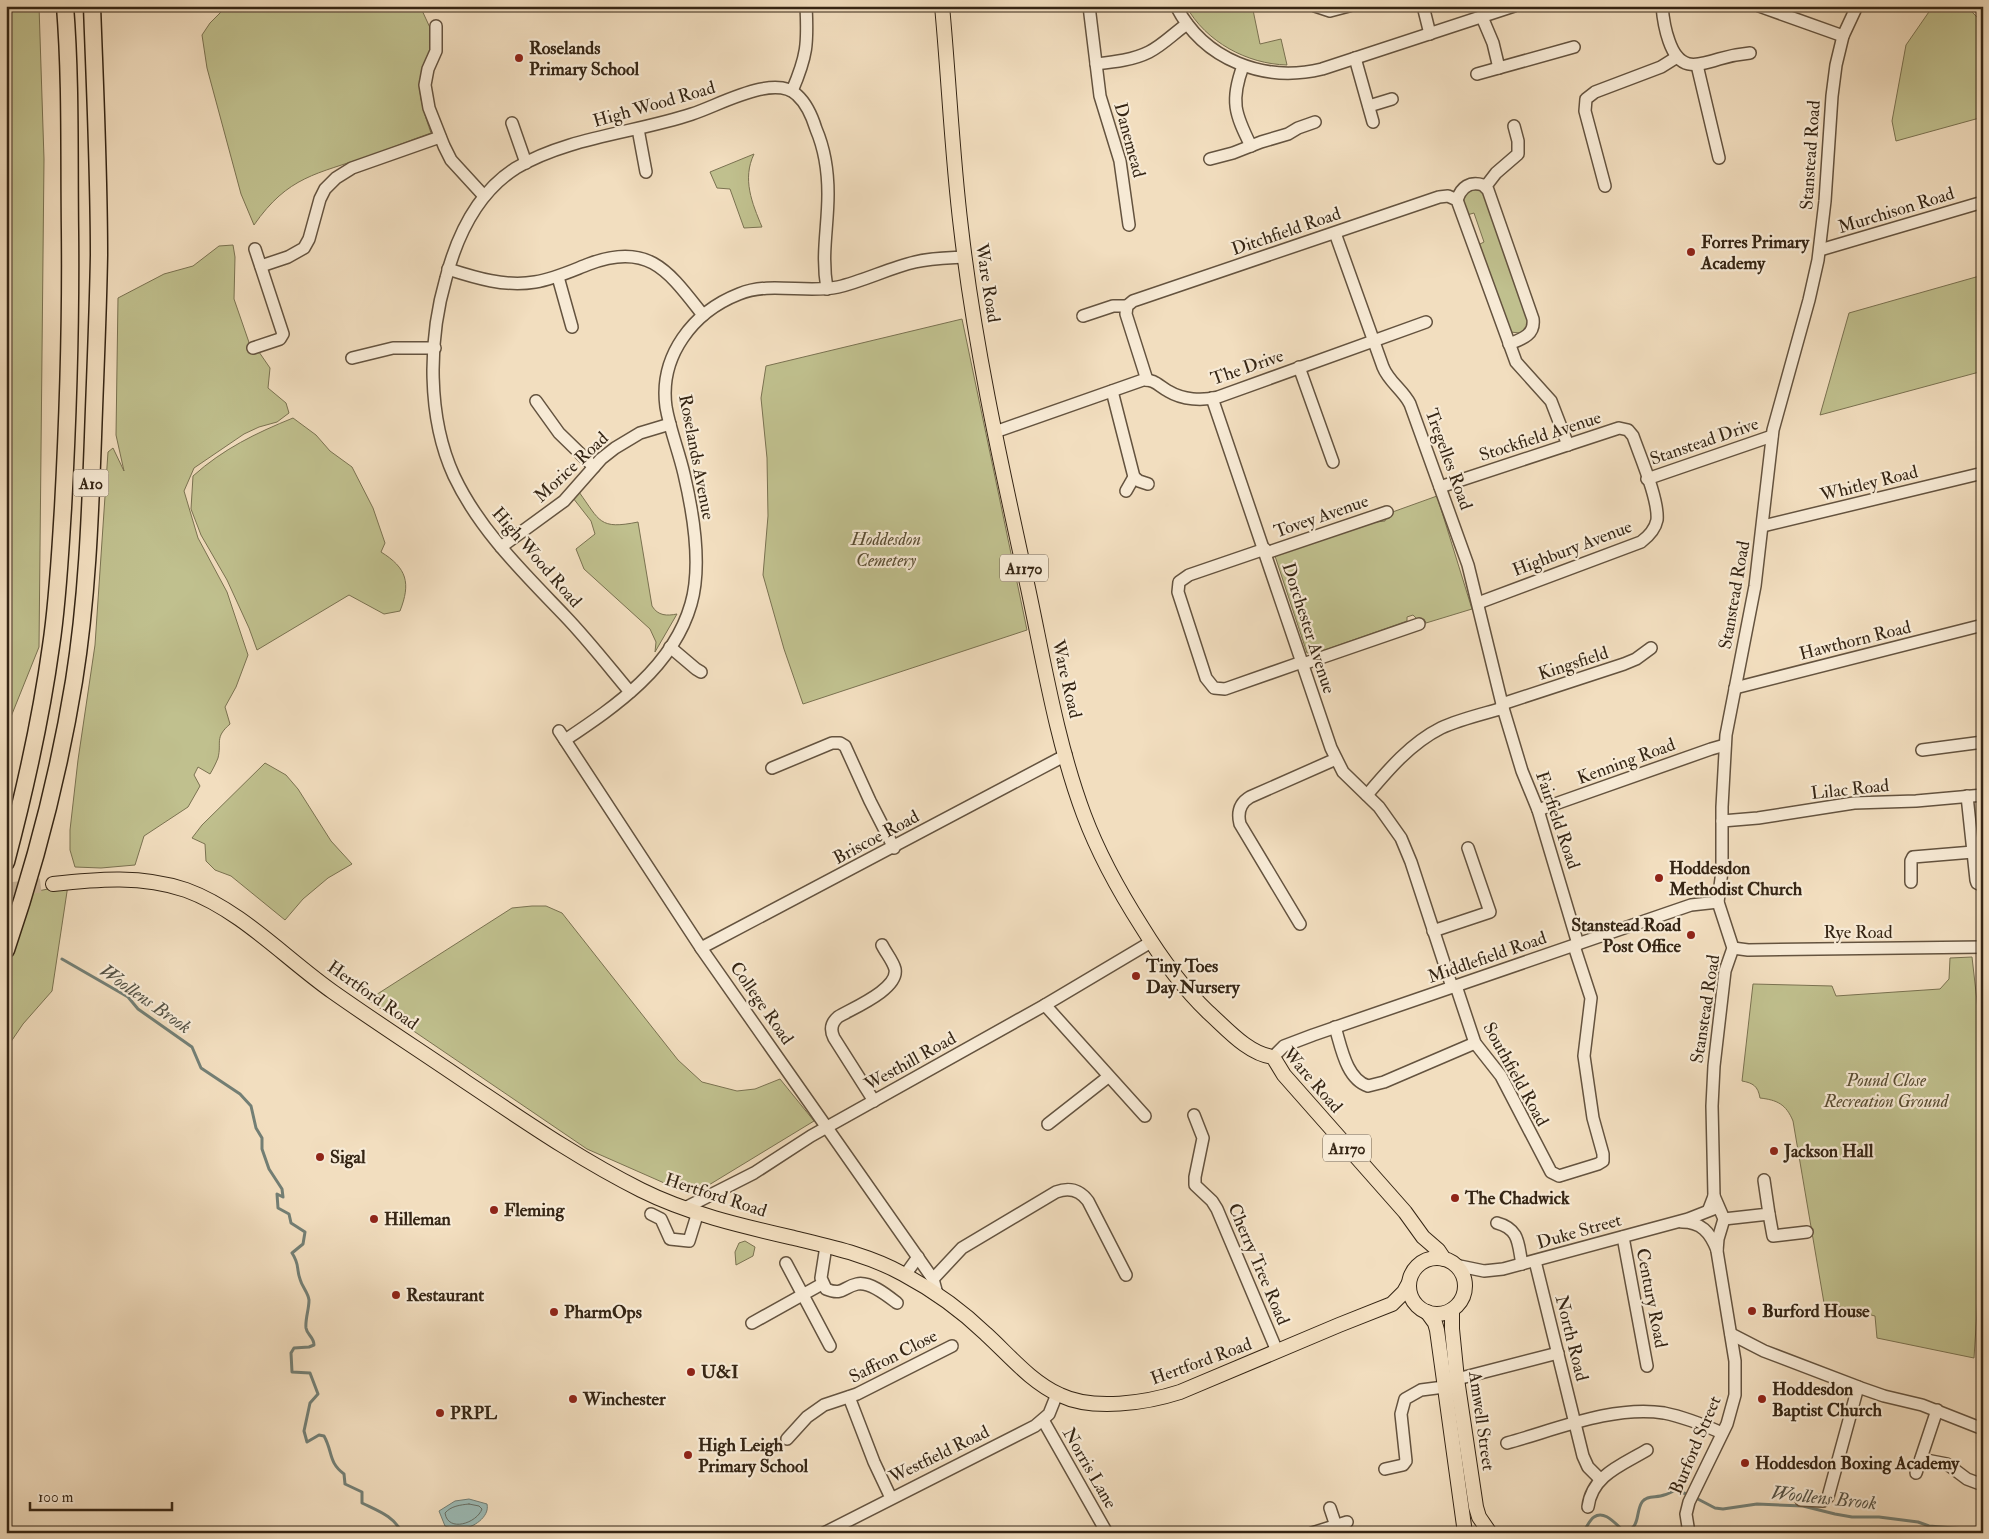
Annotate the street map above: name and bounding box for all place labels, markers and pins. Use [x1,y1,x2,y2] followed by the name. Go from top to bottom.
[529,37,640,81] place label: Roselands Primary School
[513,52,525,64] marker: Roselands Primary School
[1700,231,1810,275] place label: Forres Primary Academy
[1685,246,1697,258] marker: Forres Primary Academy
[1668,857,1803,901] place label: Hoddesdon Methodist Church
[1653,872,1665,884] marker: Hoddesdon Methodist Church
[1571,914,1681,958] place label: Stanstead Road Post Office
[1685,929,1697,941] marker: Stanstead Road Post Office
[1145,955,1241,999] place label: Tiny Toes Day Nursery
[1130,970,1142,982] marker: Tiny Toes Day Nursery
[1783,1140,1874,1163] place label: Jackson Hall
[1768,1145,1780,1157] marker: Jackson Hall
[330,1146,366,1169] place label: Sigal
[314,1151,326,1163] marker: Sigal
[1464,1187,1570,1210] place label: The Chadwick
[1449,1192,1461,1204] marker: The Chadwick
[504,1199,565,1222] place label: Fleming
[488,1204,500,1216] marker: Fleming
[384,1208,452,1231] place label: Hilleman
[368,1213,380,1225] marker: Hilleman
[406,1284,484,1307] place label: Restaurant
[390,1289,402,1301] marker: Restaurant
[1762,1300,1870,1323] place label: Burford House
[564,1301,642,1324] place label: PharmOps
[1746,1305,1758,1317] marker: Burford House
[548,1306,560,1318] marker: PharmOps
[701,1361,738,1384] place label: U&I
[685,1366,697,1378] marker: U&I
[1772,1378,1882,1422] place label: Hoddesdon Baptist Church
[582,1388,666,1411] place label: Winchester
[567,1393,579,1405] marker: Winchester
[1756,1393,1768,1405] marker: Hoddesdon Baptist Church
[450,1402,498,1425] place label: PRPL
[434,1407,446,1419] marker: PRPL
[698,1434,809,1478] place label: High Leigh Primary School
[682,1449,694,1461] marker: High Leigh Primary School
[1755,1452,1960,1475] place label: Hoddesdon Boxing Academy
[1739,1457,1751,1469] marker: Hoddesdon Boxing Academy

